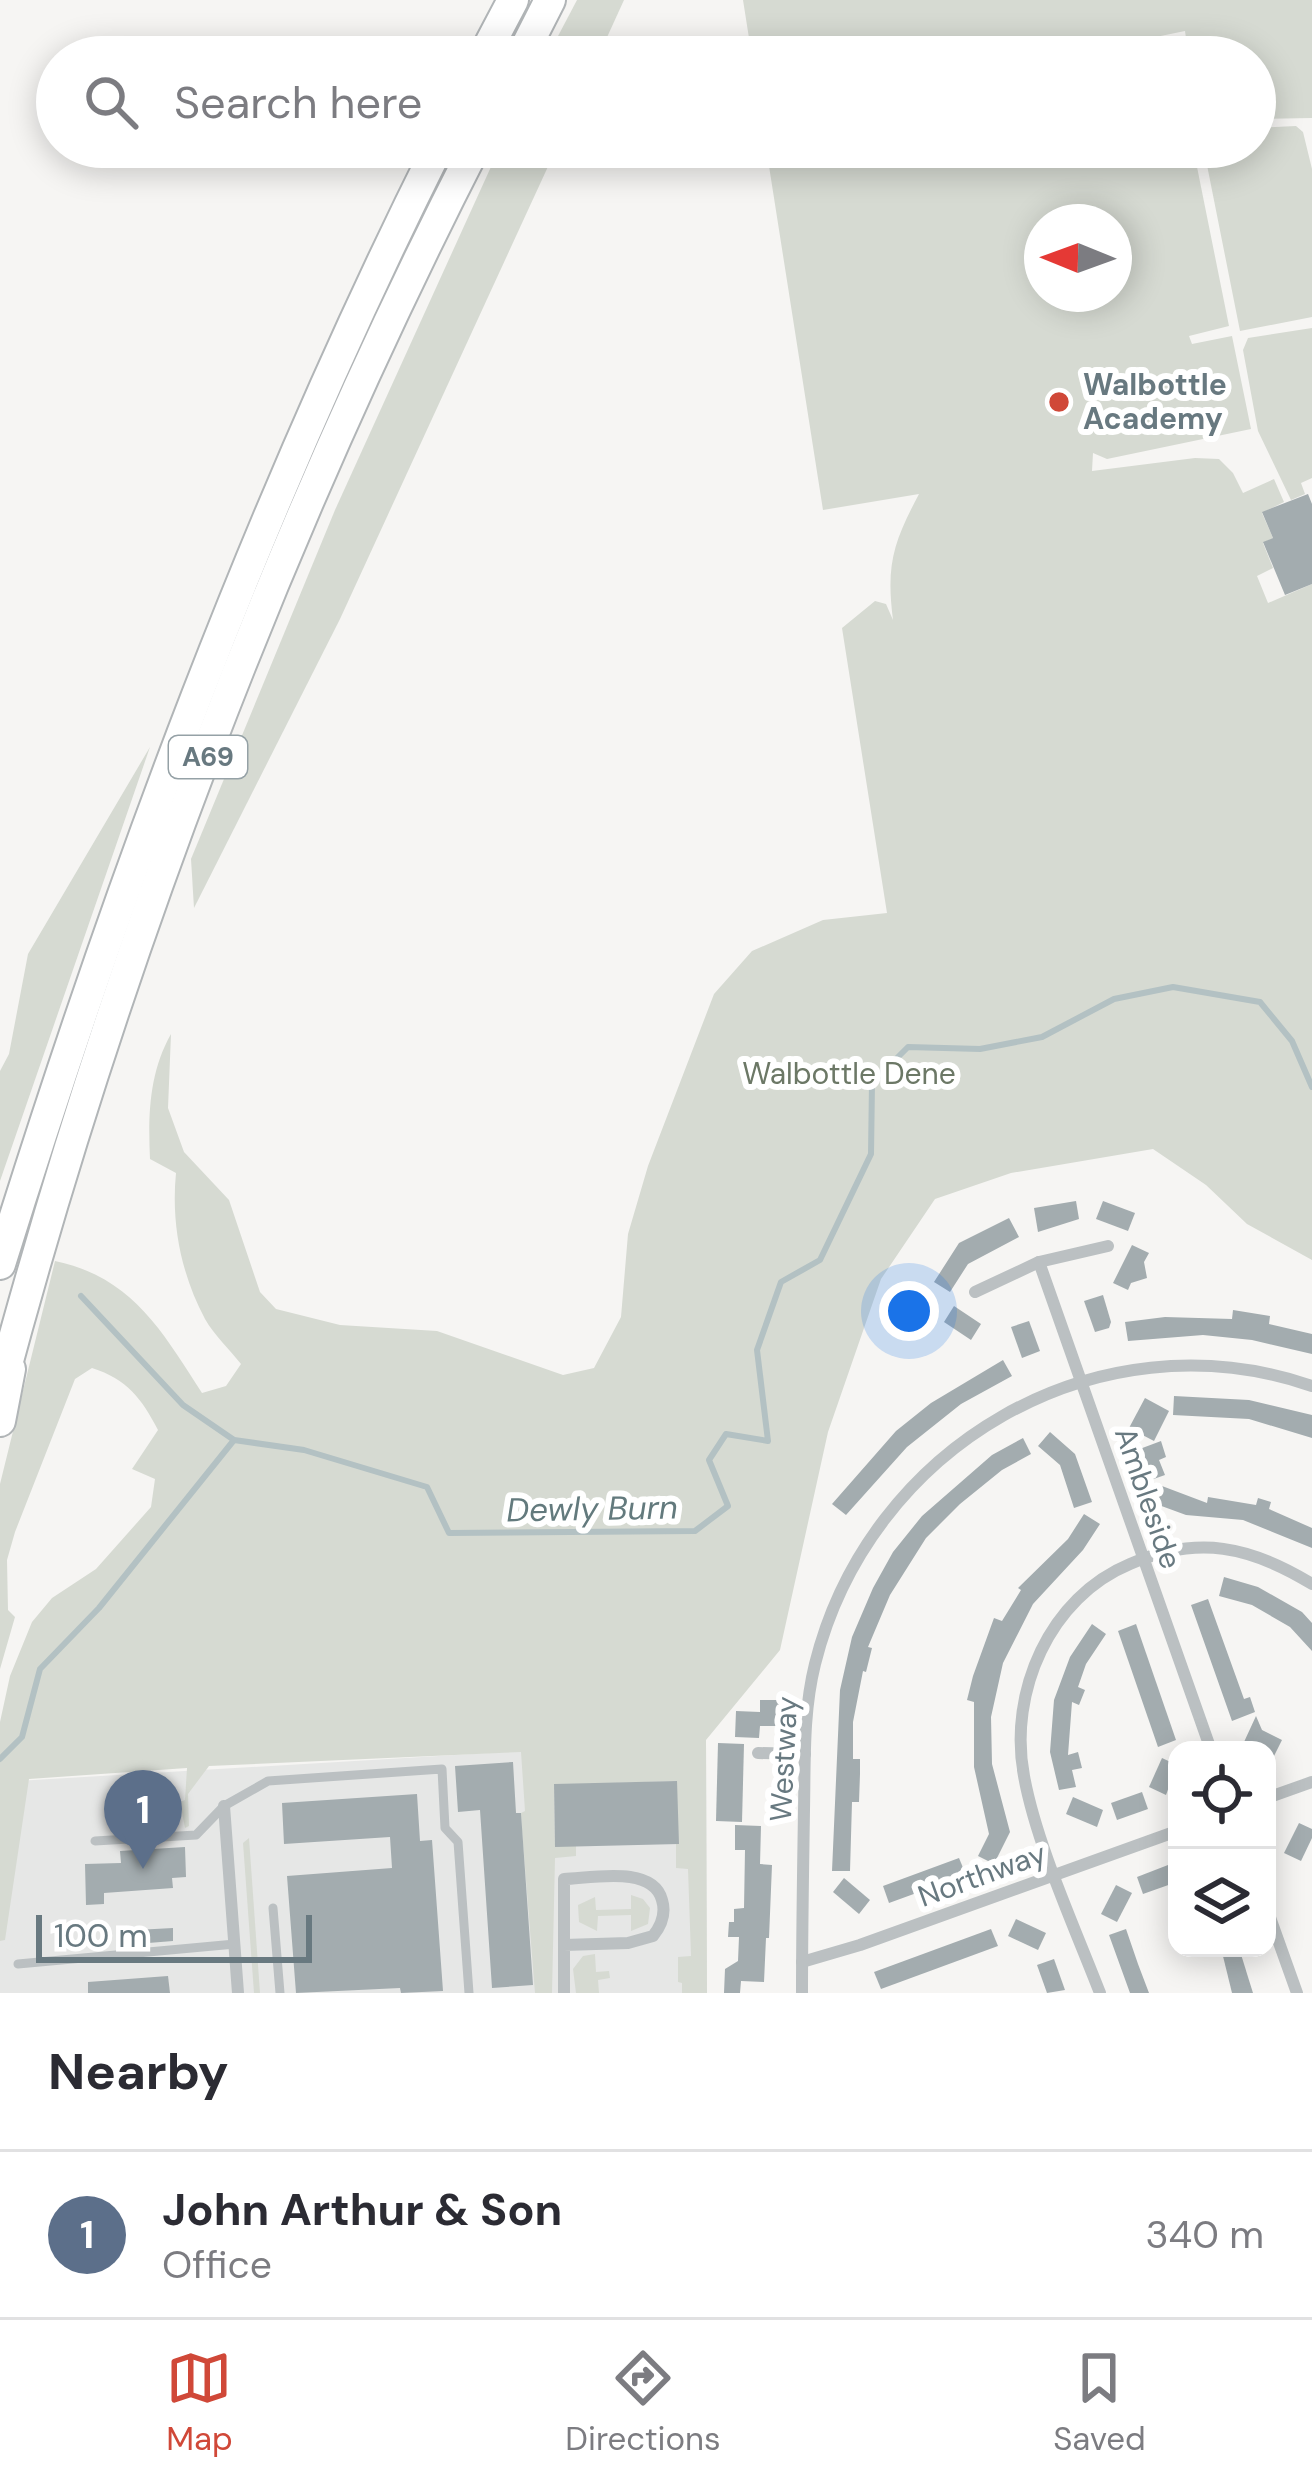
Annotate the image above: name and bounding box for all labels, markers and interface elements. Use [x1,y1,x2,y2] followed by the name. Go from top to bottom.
[36,36,1276,168] search box
[78,69,144,135] icon: search
[174,73,422,132] text: Search here
[1024,204,1132,312] north arrow
[1083,365,1227,438] place label: Walbottle Academy
[1046,389,1072,415] marker: Walbottle Academy
[169,736,247,778] road number: A69
[742,1054,956,1093] park label: Walbottle Dene
[879,1281,939,1341] your location
[1106,1422,1191,1574] street label: Ambleside
[506,1486,678,1531] water label: Dewly Burn
[761,1695,806,1823] street label: Westway
[1168,1741,1276,1957] map controls
[1168,1741,1276,1849] button: locate
[104,1770,182,1869] pin: 1
[912,1833,1052,1916] street label: Northway
[1168,1849,1276,1957] button: layers
[36,1909,312,1962] scale bar
[54,1914,148,1957] text: 100 m
[48,2038,229,2105] text: Nearby
[162,2180,562,2239] text: John Arthur & Son
[80,2209,94,2260] text: 1
[1145,2209,1264,2260] text: 340 m
[162,2239,272,2290] text: Office
[166,2345,233,2460] tab: Map
[565,2345,721,2460] tab: Directions
[1053,2345,1146,2460] tab: Saved

